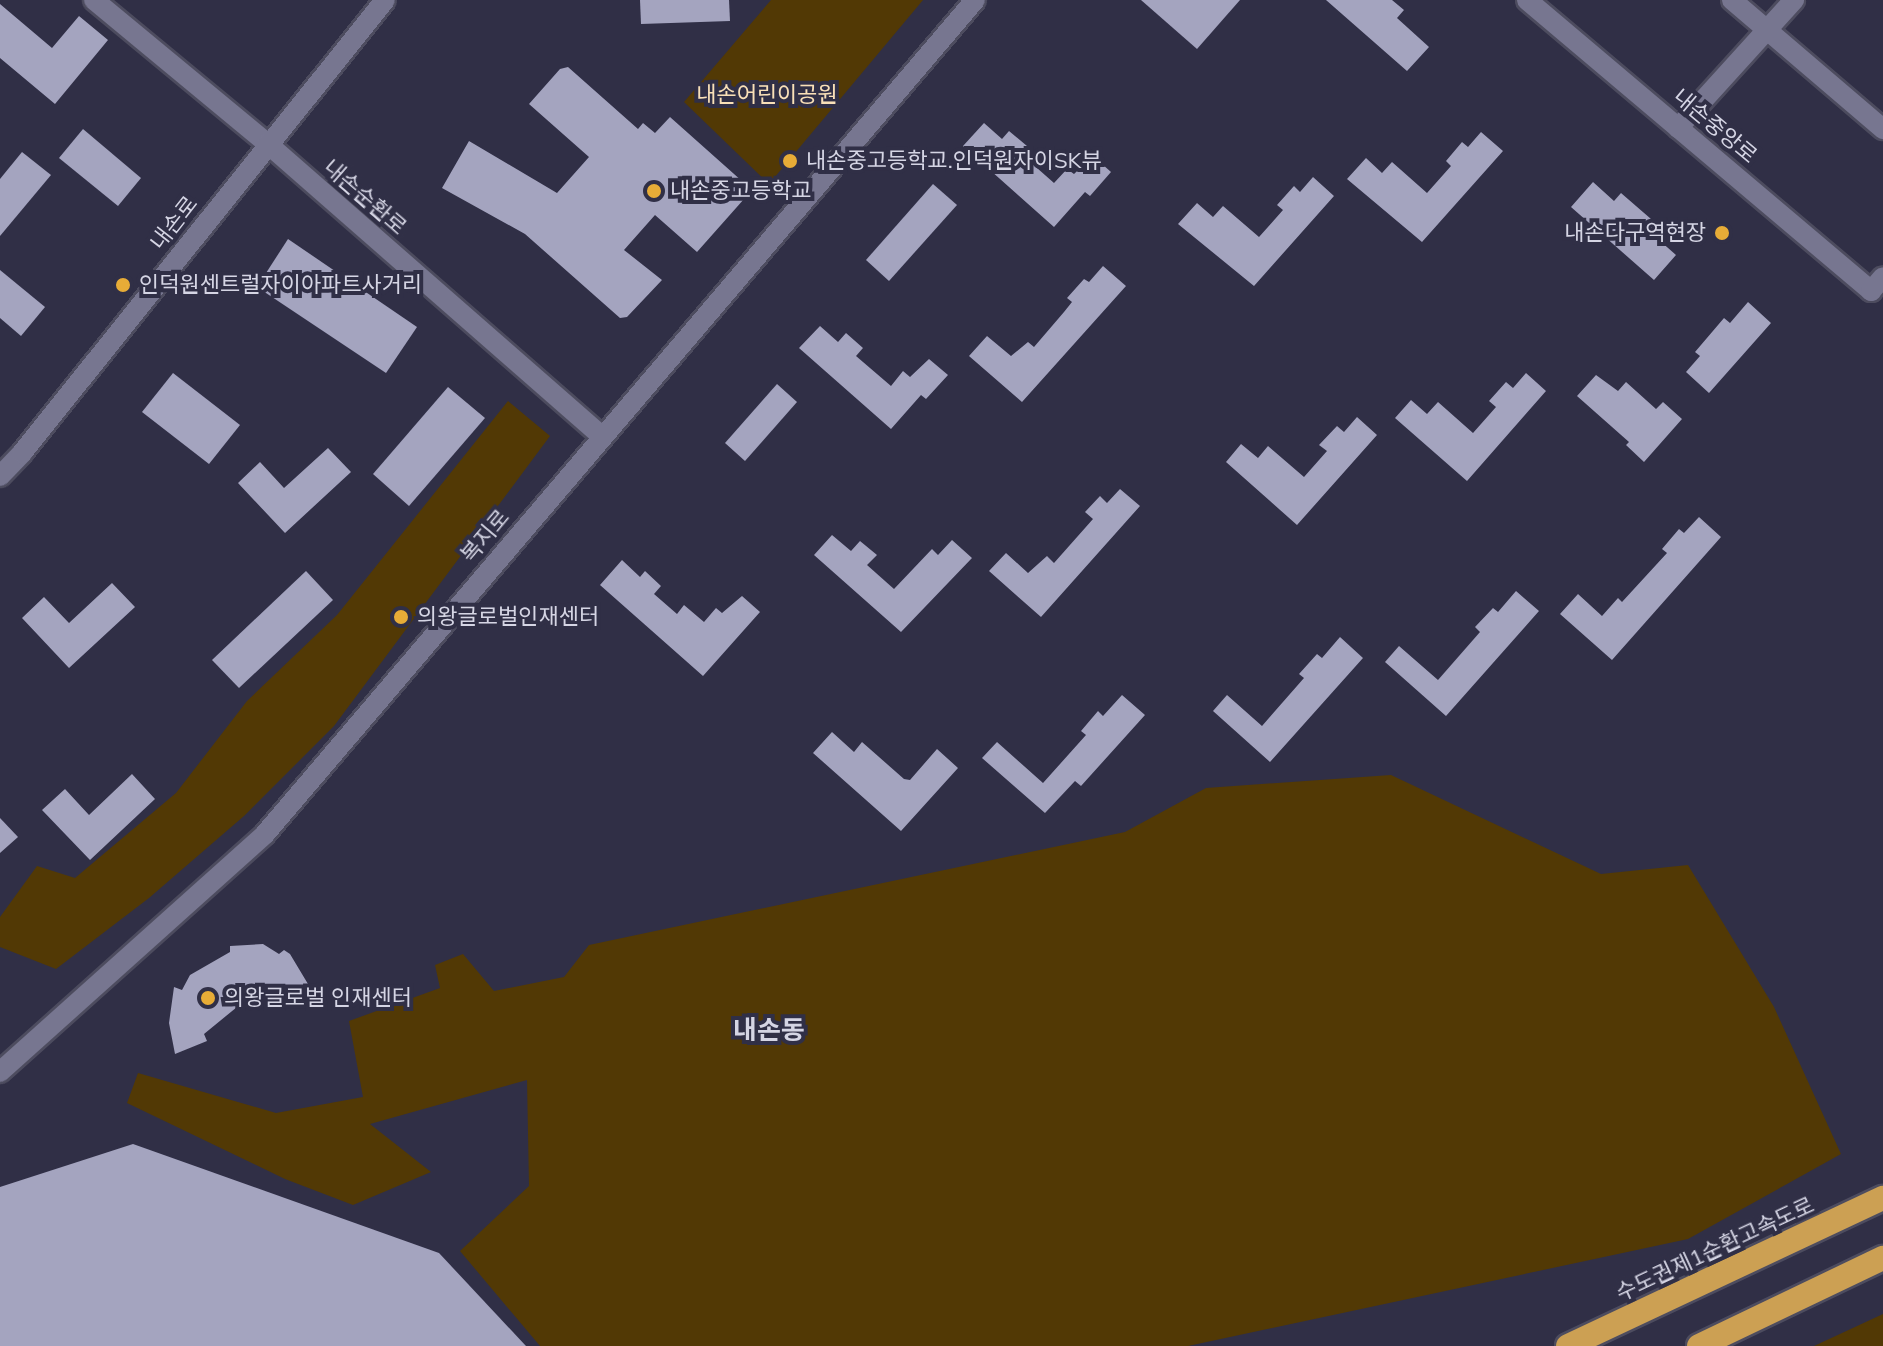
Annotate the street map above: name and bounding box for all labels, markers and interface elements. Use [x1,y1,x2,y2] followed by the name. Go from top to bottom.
[696,82,838,108] park label: 내손어린이공원
[1668,83,1762,169] street label: 내손중앙로
[806,148,1102,174] place label: 내손중고등학교.인덕원자이SK뷰
[781,152,799,170] marker: 내손중고등학교.인덕원자이SK뷰
[318,154,412,240] street label: 내손순환로
[670,178,812,204] place label: 내손중고등학교
[645,182,663,200] marker: 내손중고등학교
[145,191,203,255] street label: 내손로
[1564,220,1706,246] place label: 내손다구역현장
[1713,224,1731,242] marker: 내손다구역현장
[139,272,422,298] place label: 인덕원센트럴자이아파트사거리
[114,276,132,294] marker: 인덕원센트럴자이아파트사거리
[455,504,515,568] street label: 복지로
[417,604,599,630] place label: 의왕글로벌인재센터
[392,608,410,626] marker: 의왕글로벌인재센터
[224,985,412,1011] place label: 의왕글로벌 인재센터
[199,989,217,1007] marker: 의왕글로벌 인재센터
[733,1014,805,1046] district label: 내손동
[1612,1191,1818,1307] street label: 수도권제1순환고속도로

